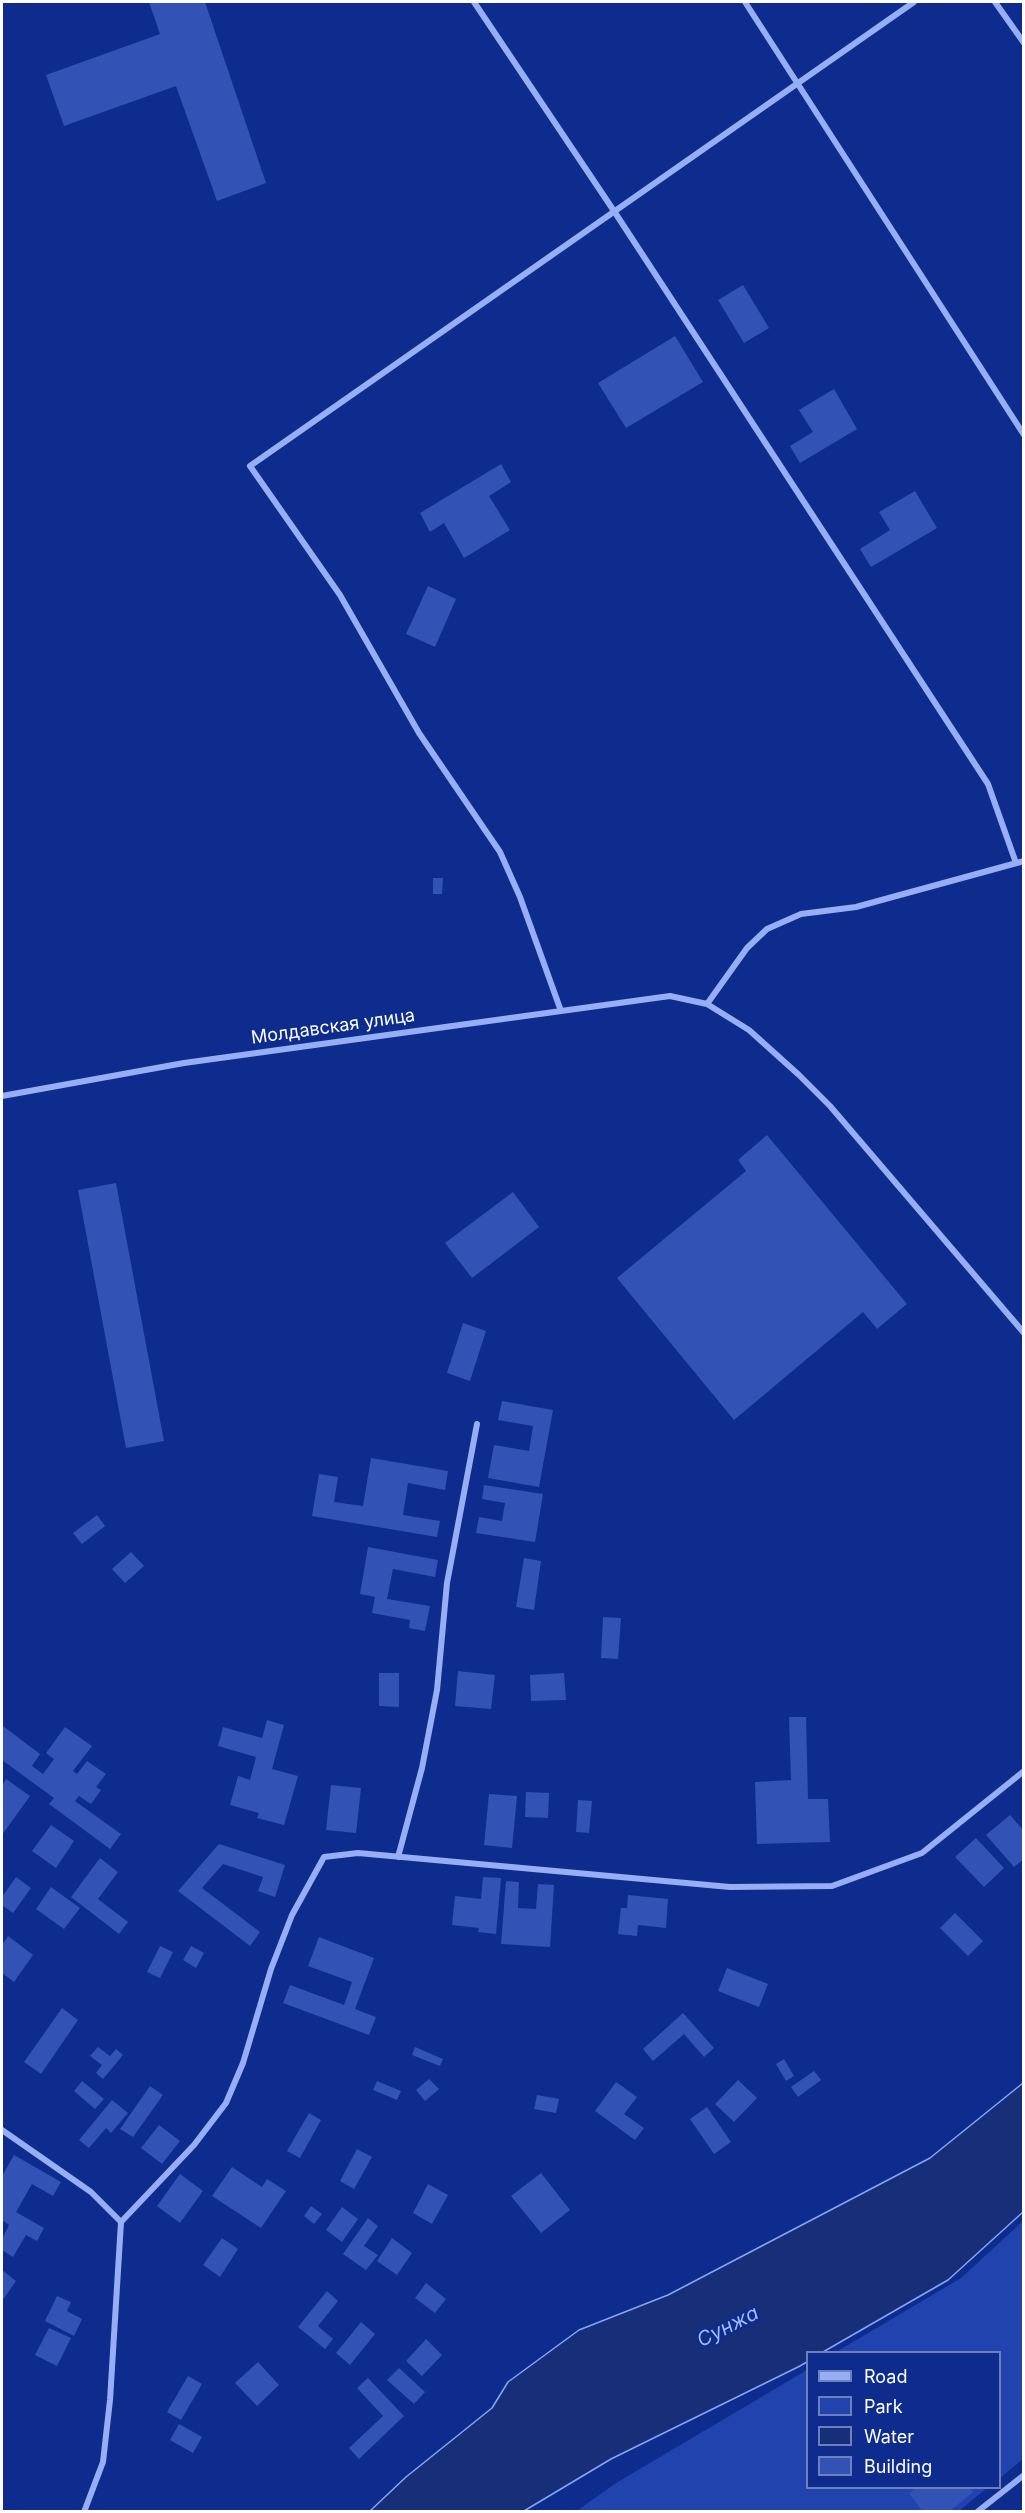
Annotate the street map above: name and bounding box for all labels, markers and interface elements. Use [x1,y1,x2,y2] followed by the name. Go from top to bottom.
[250,1005,416,1049] street label: Молдавская улица
[693,2301,763,2353] water label: Сунжа
[806,2351,1001,2489] legend
[864,2366,907,2387] text: Road
[864,2396,903,2417] text: Park
[864,2426,914,2447] text: Water
[864,2456,932,2477] text: Building

